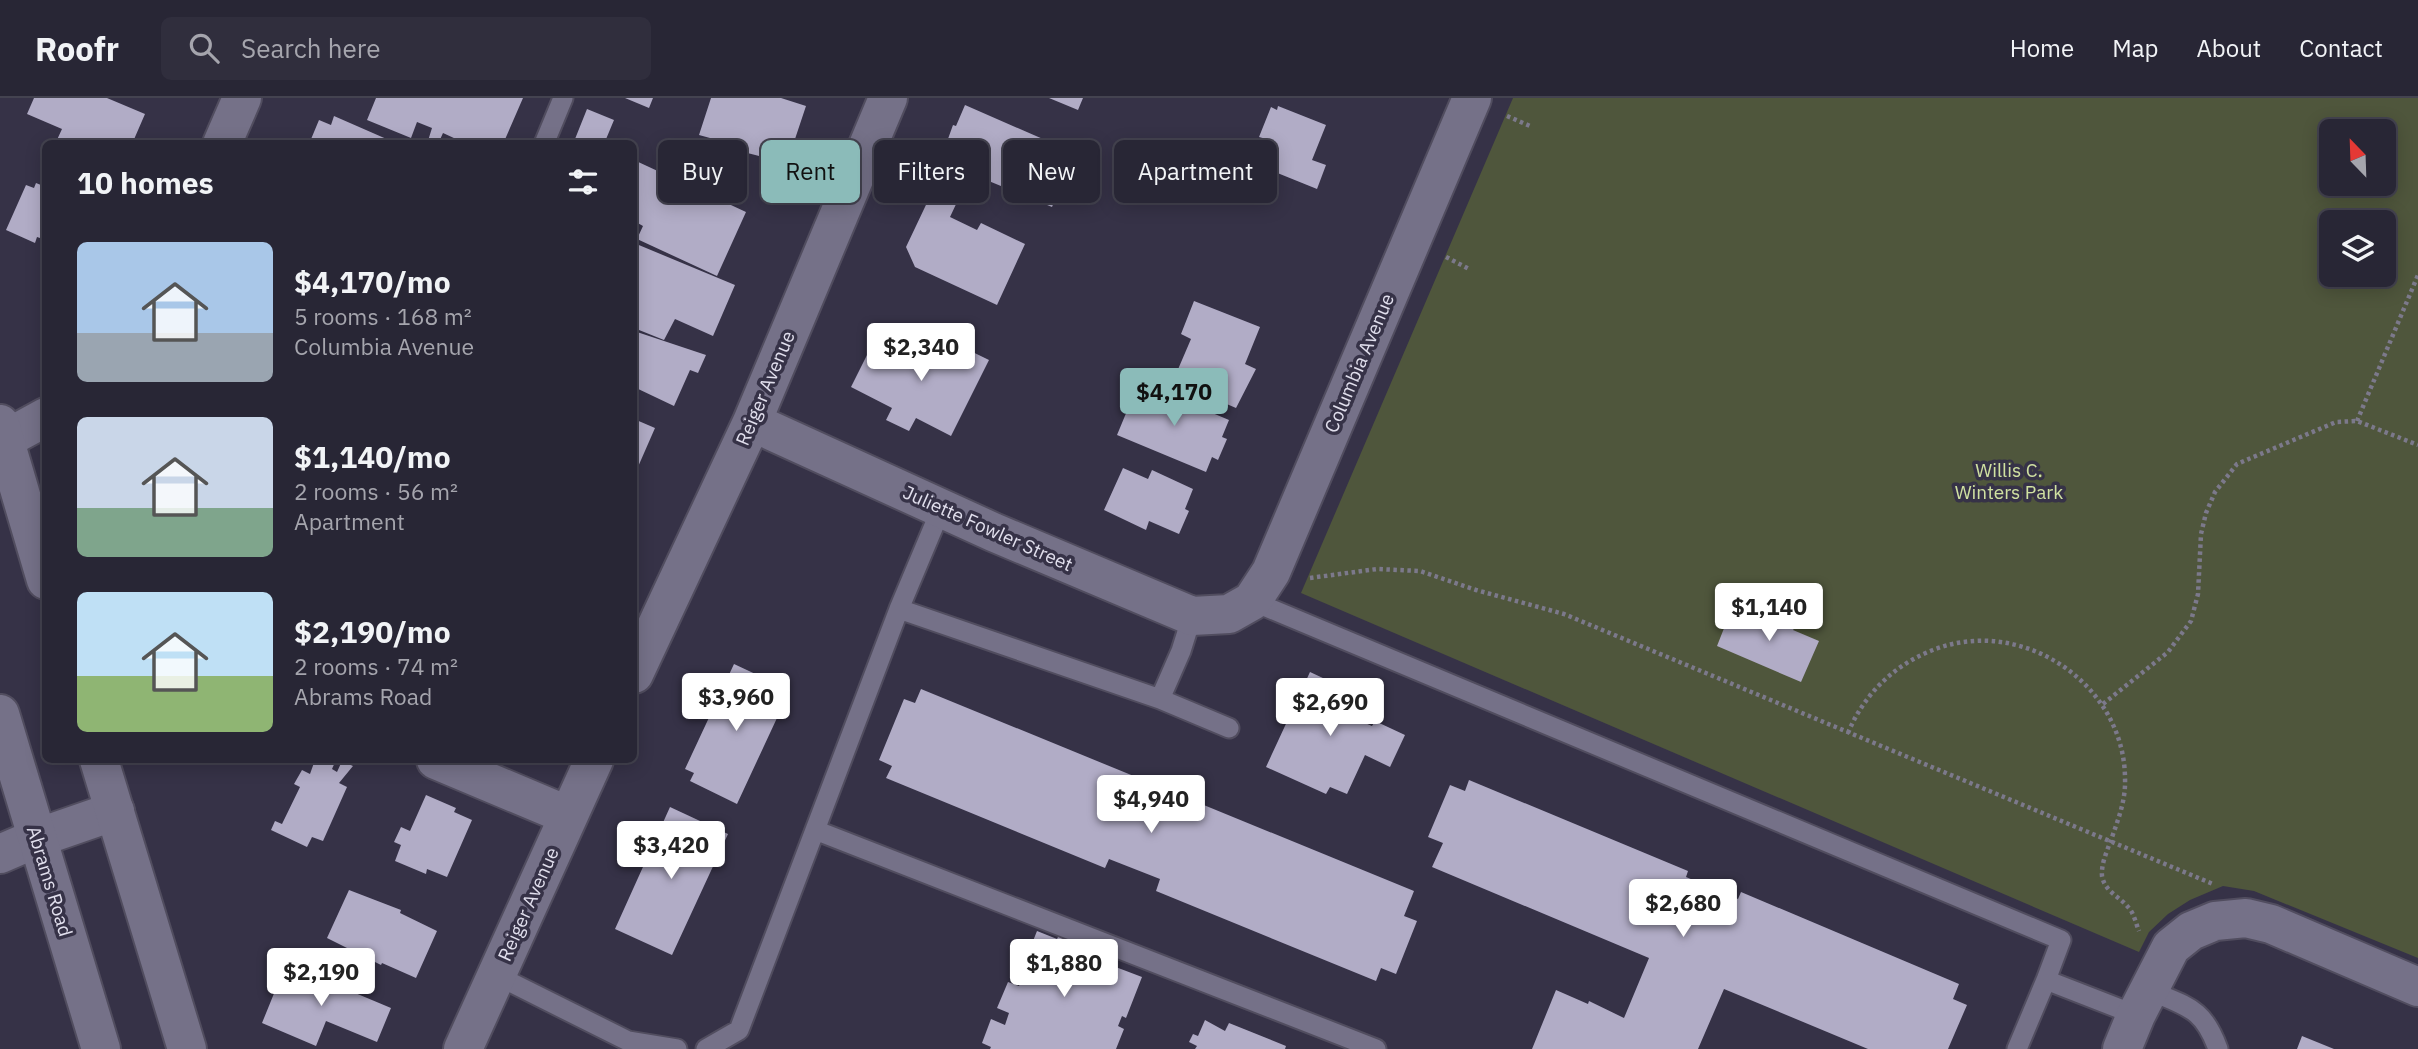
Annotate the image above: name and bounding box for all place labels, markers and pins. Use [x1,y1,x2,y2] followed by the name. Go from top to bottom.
[864,324,978,383] pin: $2,340
[1117,368,1231,428] pin: $4,170
[1712,584,1826,643] pin: $1,140
[679,674,793,733] pin: $3,960
[1273,678,1387,738] pin: $2,690
[1094,776,1208,835] pin: $4,940
[614,822,728,881] pin: $3,420
[1626,880,1740,939] pin: $2,680
[1007,940,1121,999] pin: $1,880
[264,948,378,1008] pin: $2,190

